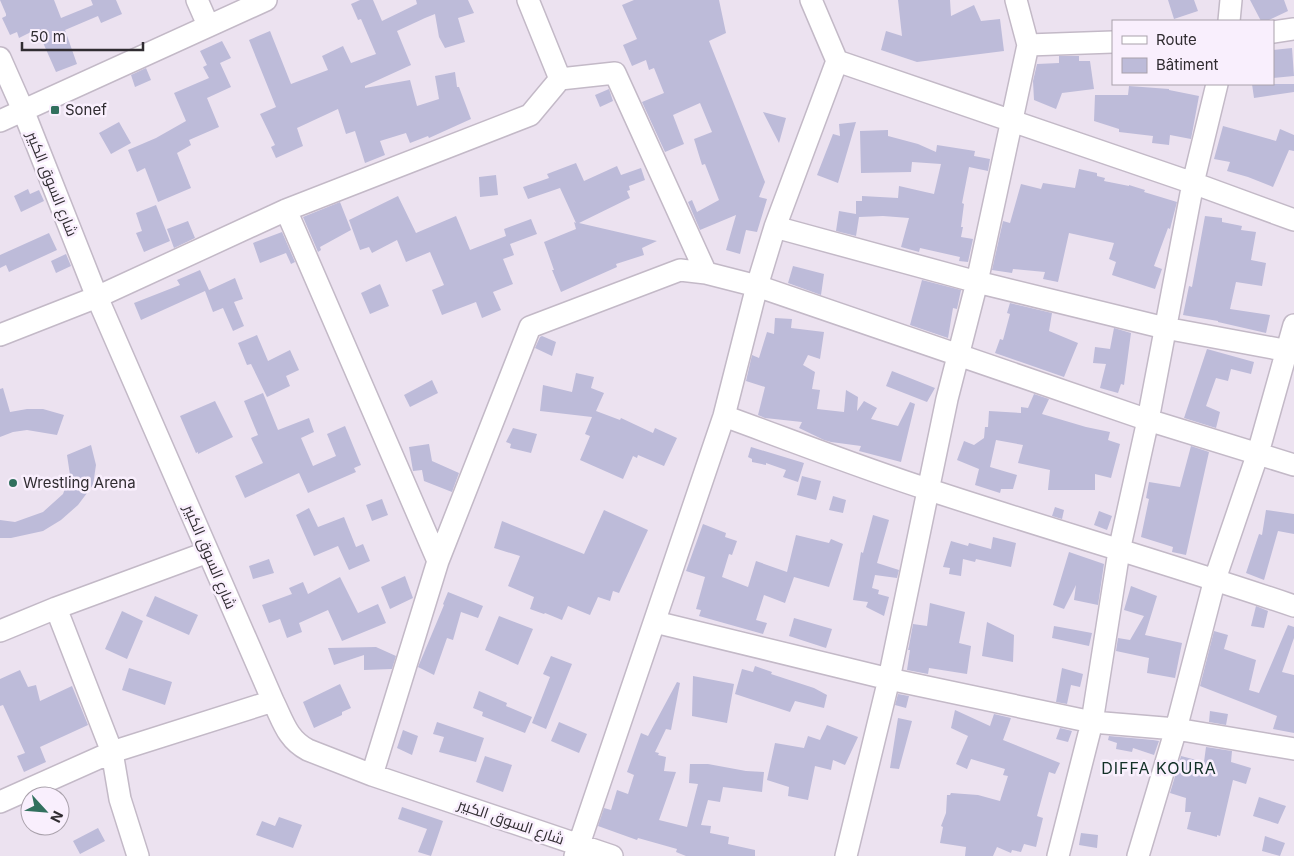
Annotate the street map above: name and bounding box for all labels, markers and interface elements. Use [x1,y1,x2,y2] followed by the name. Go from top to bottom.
[22,20,144,52] scale bar
[1112,20,1274,85] legend
[30,27,66,46] text: 50 m
[1156,30,1197,49] text: Route
[1156,55,1219,74] text: Bâtiment
[65,100,107,119] place label: Sonef
[49,104,61,116] marker: Sonef
[21,128,82,240] street label: شارع السوق الكبير
[23,473,136,492] place label: Wrestling Arena
[7,477,19,489] marker: Wrestling Arena
[178,501,241,613] street label: شارع السوق الكبير
[1101,758,1217,778] district label: DIFFA KOURA
[20,786,70,836] north arrow
[454,794,567,851] street label: شارع السوق الكبير
[47,808,67,825] text: N

